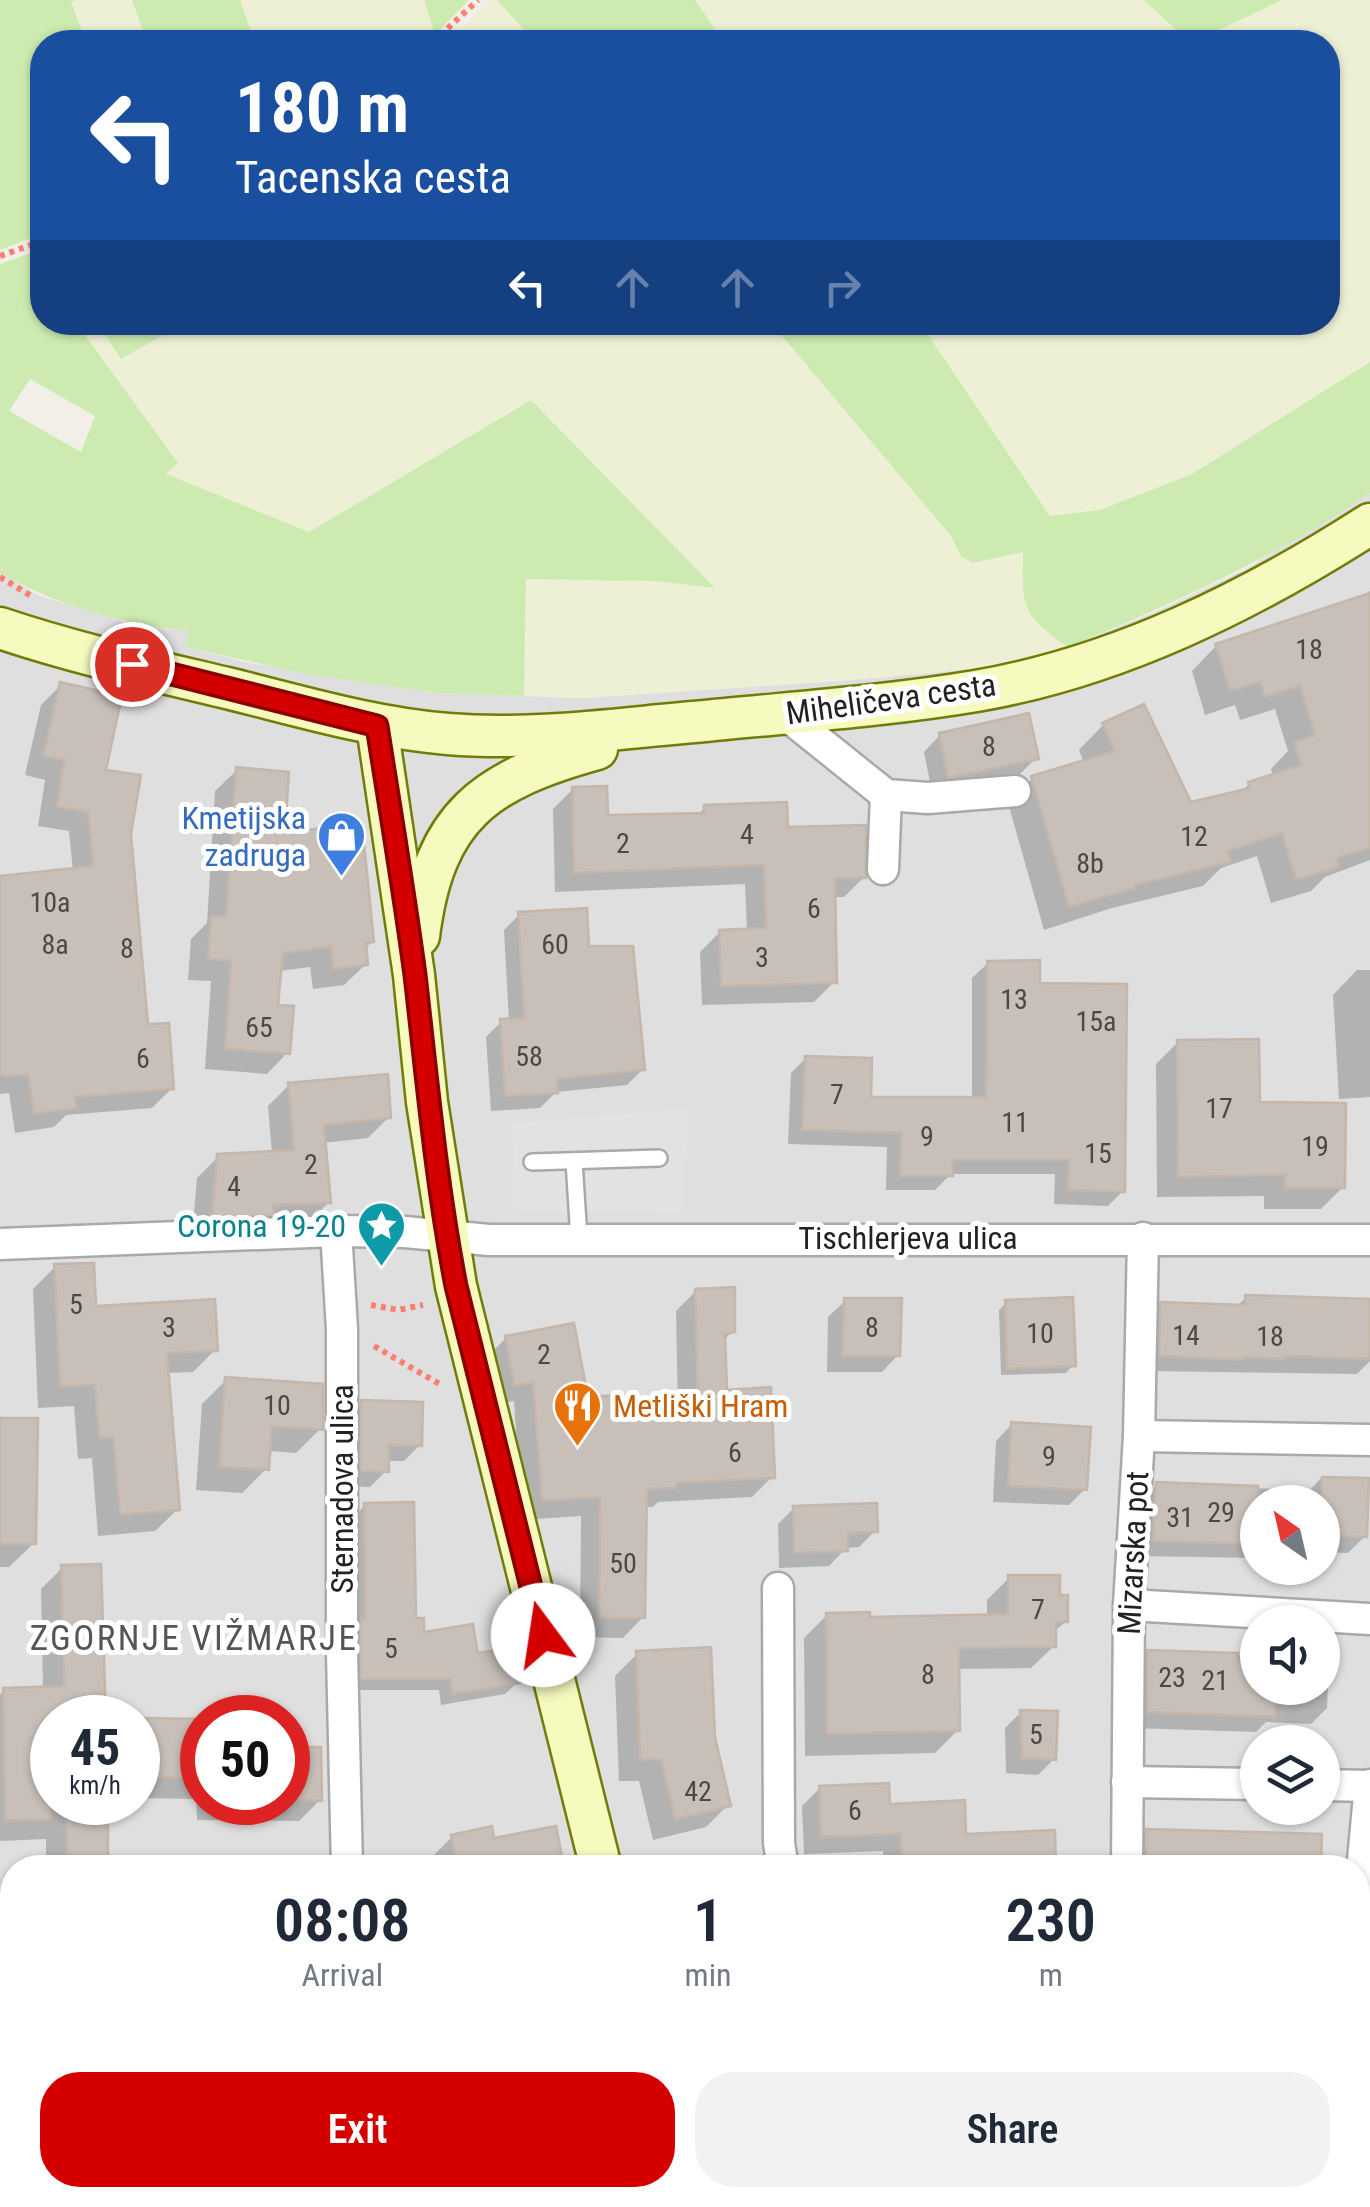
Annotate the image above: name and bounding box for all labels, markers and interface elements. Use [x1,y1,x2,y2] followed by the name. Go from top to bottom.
[235,67,409,149] text: 180 m
[70,70,200,200] icon: left
[235,151,511,204] text: Tacenska cesta
[500,260,555,315] icon: left
[605,260,660,315] icon: ahead
[710,260,765,315] icon: ahead
[815,260,870,315] icon: right
[90,622,175,707] pin
[1295,633,1323,666] house number: 18
[105,637,160,692] icon: arrive
[784,665,998,733] street label: Miheličeva cesta
[982,730,996,763] house number: 8
[181,799,306,874] place label: Kmetijska zadruga
[315,810,367,878] shop icon: Kmetijska zadruga
[740,818,754,851] house number: 4
[1180,820,1208,853] house number: 12
[616,827,630,860] house number: 2
[1076,847,1104,880] house number: 8b
[29,886,71,919] house number: 10a
[807,892,821,925] house number: 6
[41,928,69,961] house number: 8a
[541,928,569,961] house number: 60
[120,932,134,965] house number: 8
[755,941,769,974] house number: 3
[1000,983,1028,1016] house number: 13
[1075,1005,1117,1038] house number: 15a
[245,1011,273,1044] house number: 65
[515,1040,543,1073] house number: 58
[136,1042,150,1075] house number: 6
[830,1078,844,1111] house number: 7
[1205,1092,1233,1125] house number: 17
[1001,1106,1029,1139] house number: 11
[920,1120,934,1153] house number: 9
[1301,1130,1329,1163] house number: 19
[1084,1137,1112,1170] house number: 15
[304,1148,318,1181] house number: 2
[227,1170,241,1203] house number: 4
[355,1200,407,1268] place icon: Corona 19-20
[177,1207,346,1245] place label: Corona 19-20
[798,1219,1018,1257] street label: Tischlerjeva ulica
[69,1288,83,1321] house number: 5
[162,1311,176,1344] house number: 3
[865,1311,879,1344] house number: 8
[1026,1317,1054,1350] house number: 10
[1172,1319,1200,1352] house number: 14
[1256,1320,1284,1353] house number: 18
[537,1338,551,1371] house number: 2
[552,1380,604,1448] restaurant icon: Metliški Hram
[323,1384,361,1594] street label: Sternadova ulica
[613,1387,788,1425] place label: Metliški Hram
[263,1389,291,1422] house number: 10
[728,1436,742,1469] house number: 6
[1042,1440,1056,1473] house number: 9
[1110,1470,1156,1636] street label: Mizarska pot
[1240,1485,1340,1585] north arrow
[1240,1485,1340,1825] map controls
[1207,1496,1235,1529] house number: 29
[1166,1501,1194,1534] house number: 31
[609,1547,637,1580] house number: 50
[491,1583,595,1687] position arrow
[1031,1593,1045,1626] house number: 7
[1240,1605,1340,1705] button: sound
[30,1618,358,1659] district label: ZGORNJE VIŽMARJE
[384,1632,398,1665] house number: 5
[921,1658,935,1691] house number: 8
[1158,1661,1186,1694] house number: 23
[1201,1664,1229,1697] house number: 21
[180,1695,310,1825] speed limit sign: 50
[1029,1718,1043,1751] house number: 5
[70,1719,120,1777] text: 45
[1240,1725,1340,1825] button: layers
[69,1771,121,1800] text: km/h
[684,1775,712,1808] house number: 42
[848,1794,862,1827] house number: 6
[274,1885,411,1956] text: 08:08
[693,1885,723,1956] text: 1
[1005,1885,1096,1956] text: 230
[302,1956,383,1994] text: Arrival
[685,1956,731,1994] text: min
[1039,1956,1063,1994] text: m
[40,2072,675,2187] button: Exit
[695,2072,1330,2187] button: Share

